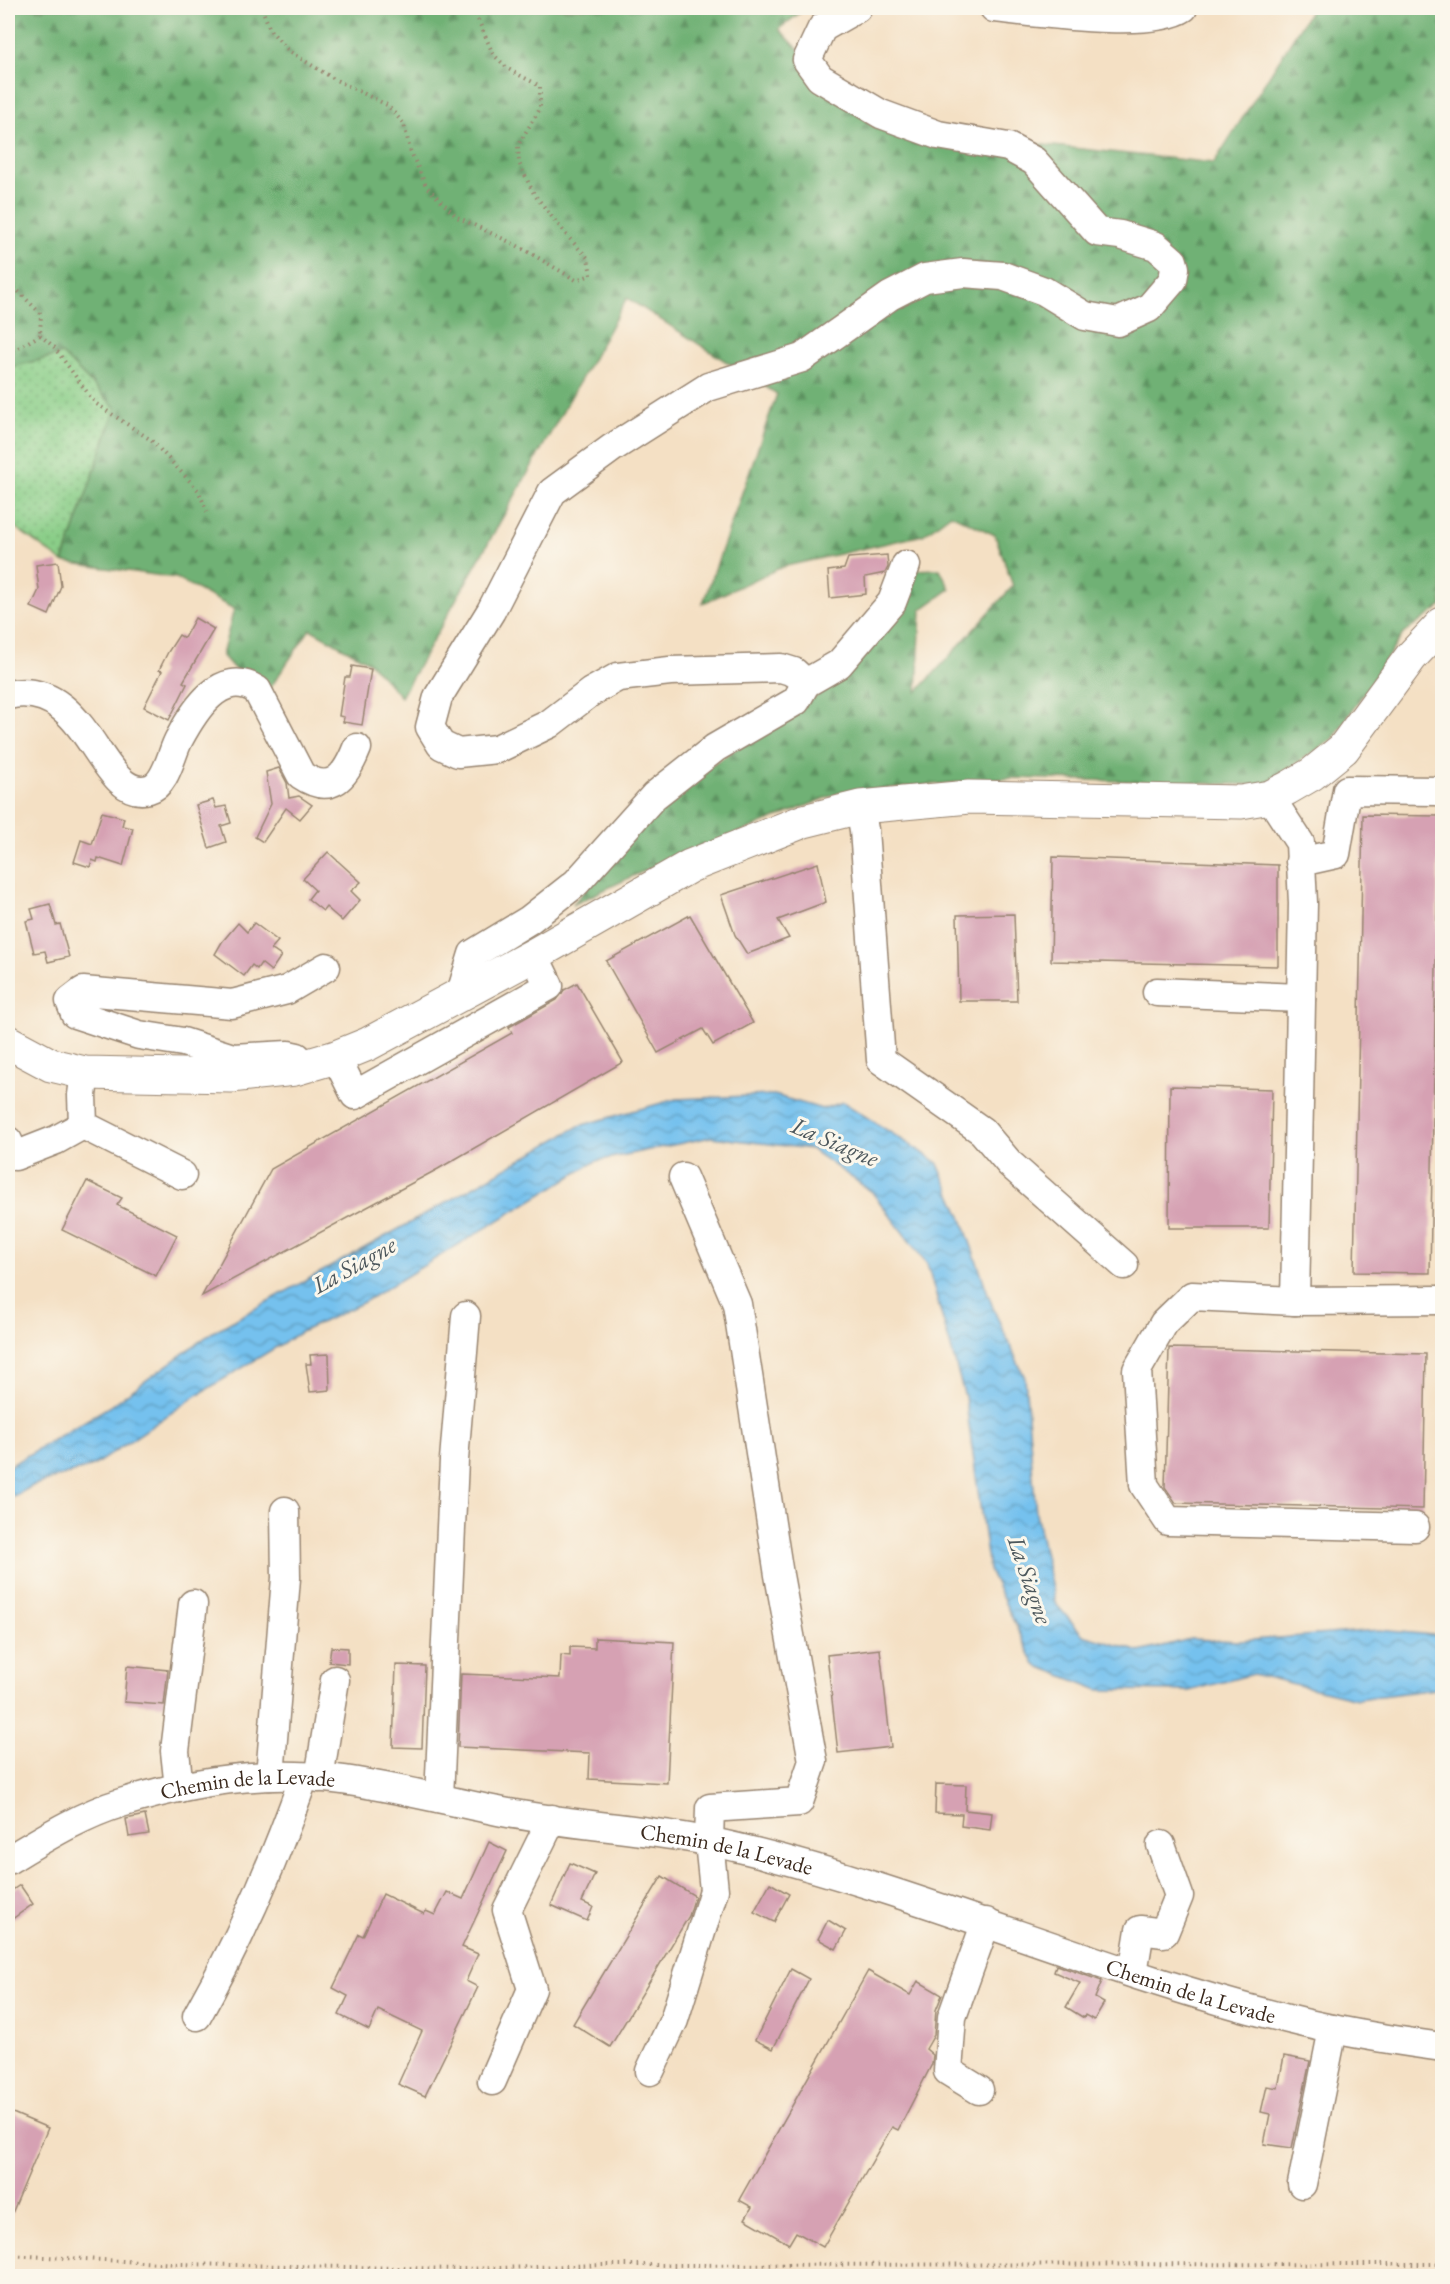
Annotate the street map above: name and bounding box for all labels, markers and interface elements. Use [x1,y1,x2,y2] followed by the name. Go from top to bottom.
[786,1109,884,1174] water label: La Siagne
[305,1228,402,1301] water label: La Siagne
[1001,1531,1060,1629] water label: La Siagne
[157,1762,337,1807] street label: Chemin de la Levade
[639,1817,817,1882] street label: Chemin de la Levade
[1102,1952,1279,2030] street label: Chemin de la Levade

